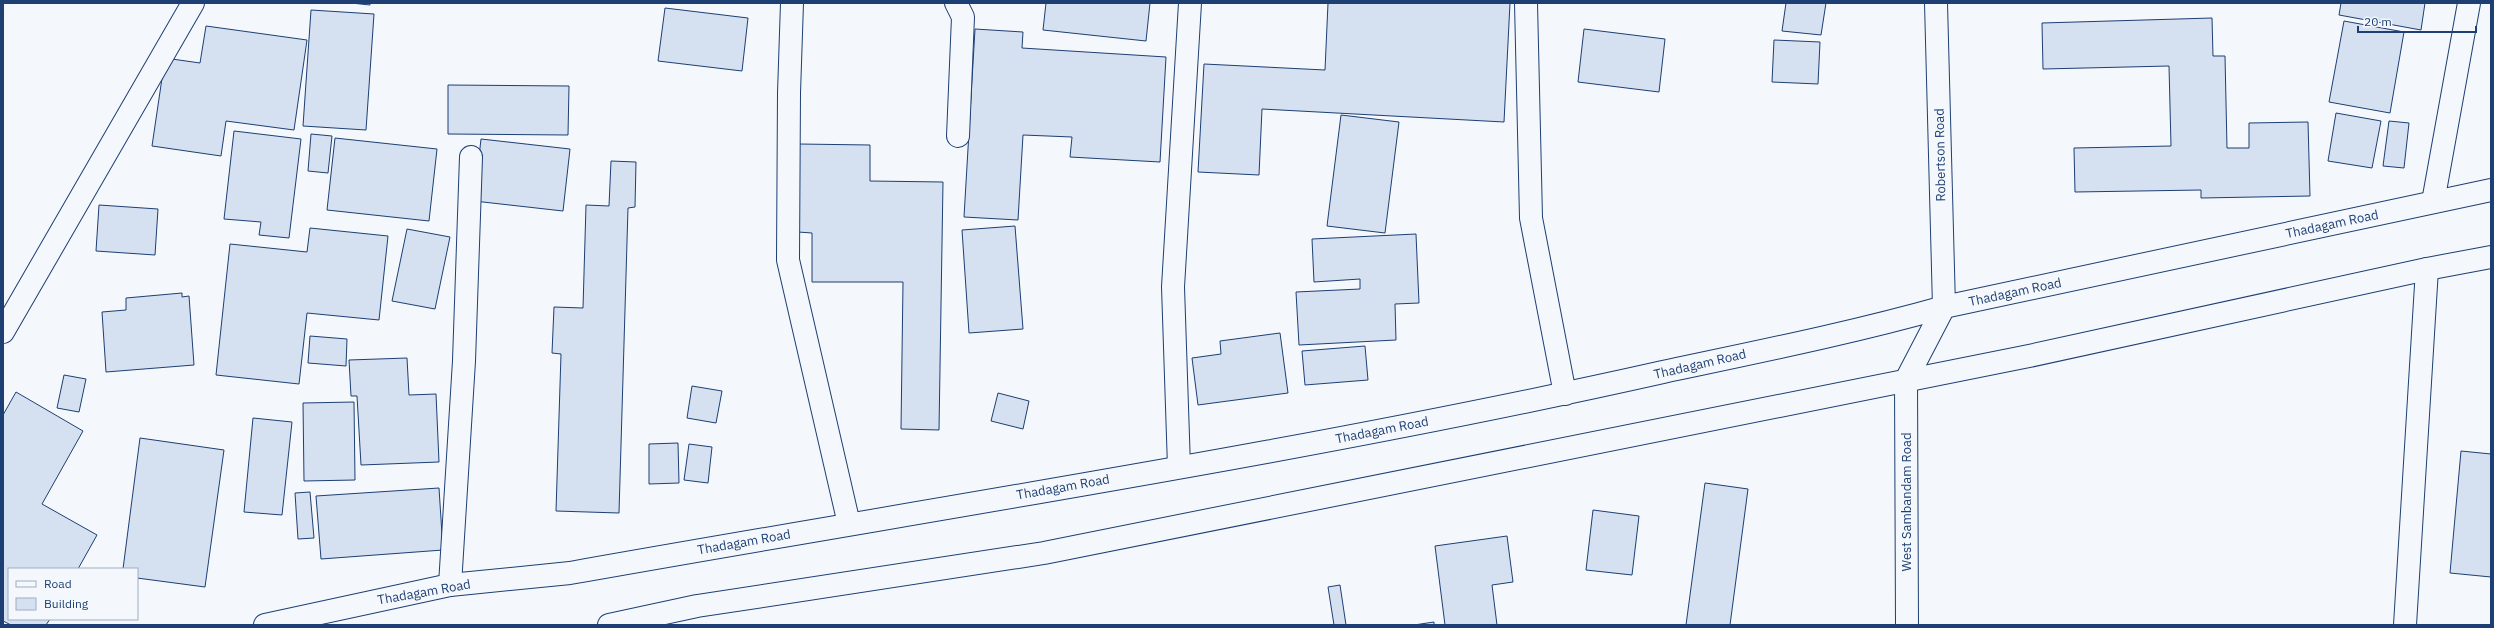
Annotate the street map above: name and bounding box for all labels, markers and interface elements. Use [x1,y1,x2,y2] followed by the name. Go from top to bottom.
[2358,8,2476,34] scale bar
[2364,14,2392,29] text: 20 m
[1931,108,1949,202] street label: Robertson Road
[2284,206,2380,242] street label: Thadagam Road
[1967,274,2063,310] street label: Thadagam Road
[1652,345,1748,383] street label: Thadagam Road
[1334,413,1430,447] street label: Thadagam Road
[1898,433,1915,571] street label: West Sambandam Road
[1015,470,1111,504] street label: Thadagam Road
[696,525,792,559] street label: Thadagam Road
[8,568,138,620] legend
[376,575,472,609] street label: Thadagam Road
[44,576,72,591] text: Road
[44,596,89,611] text: Building

